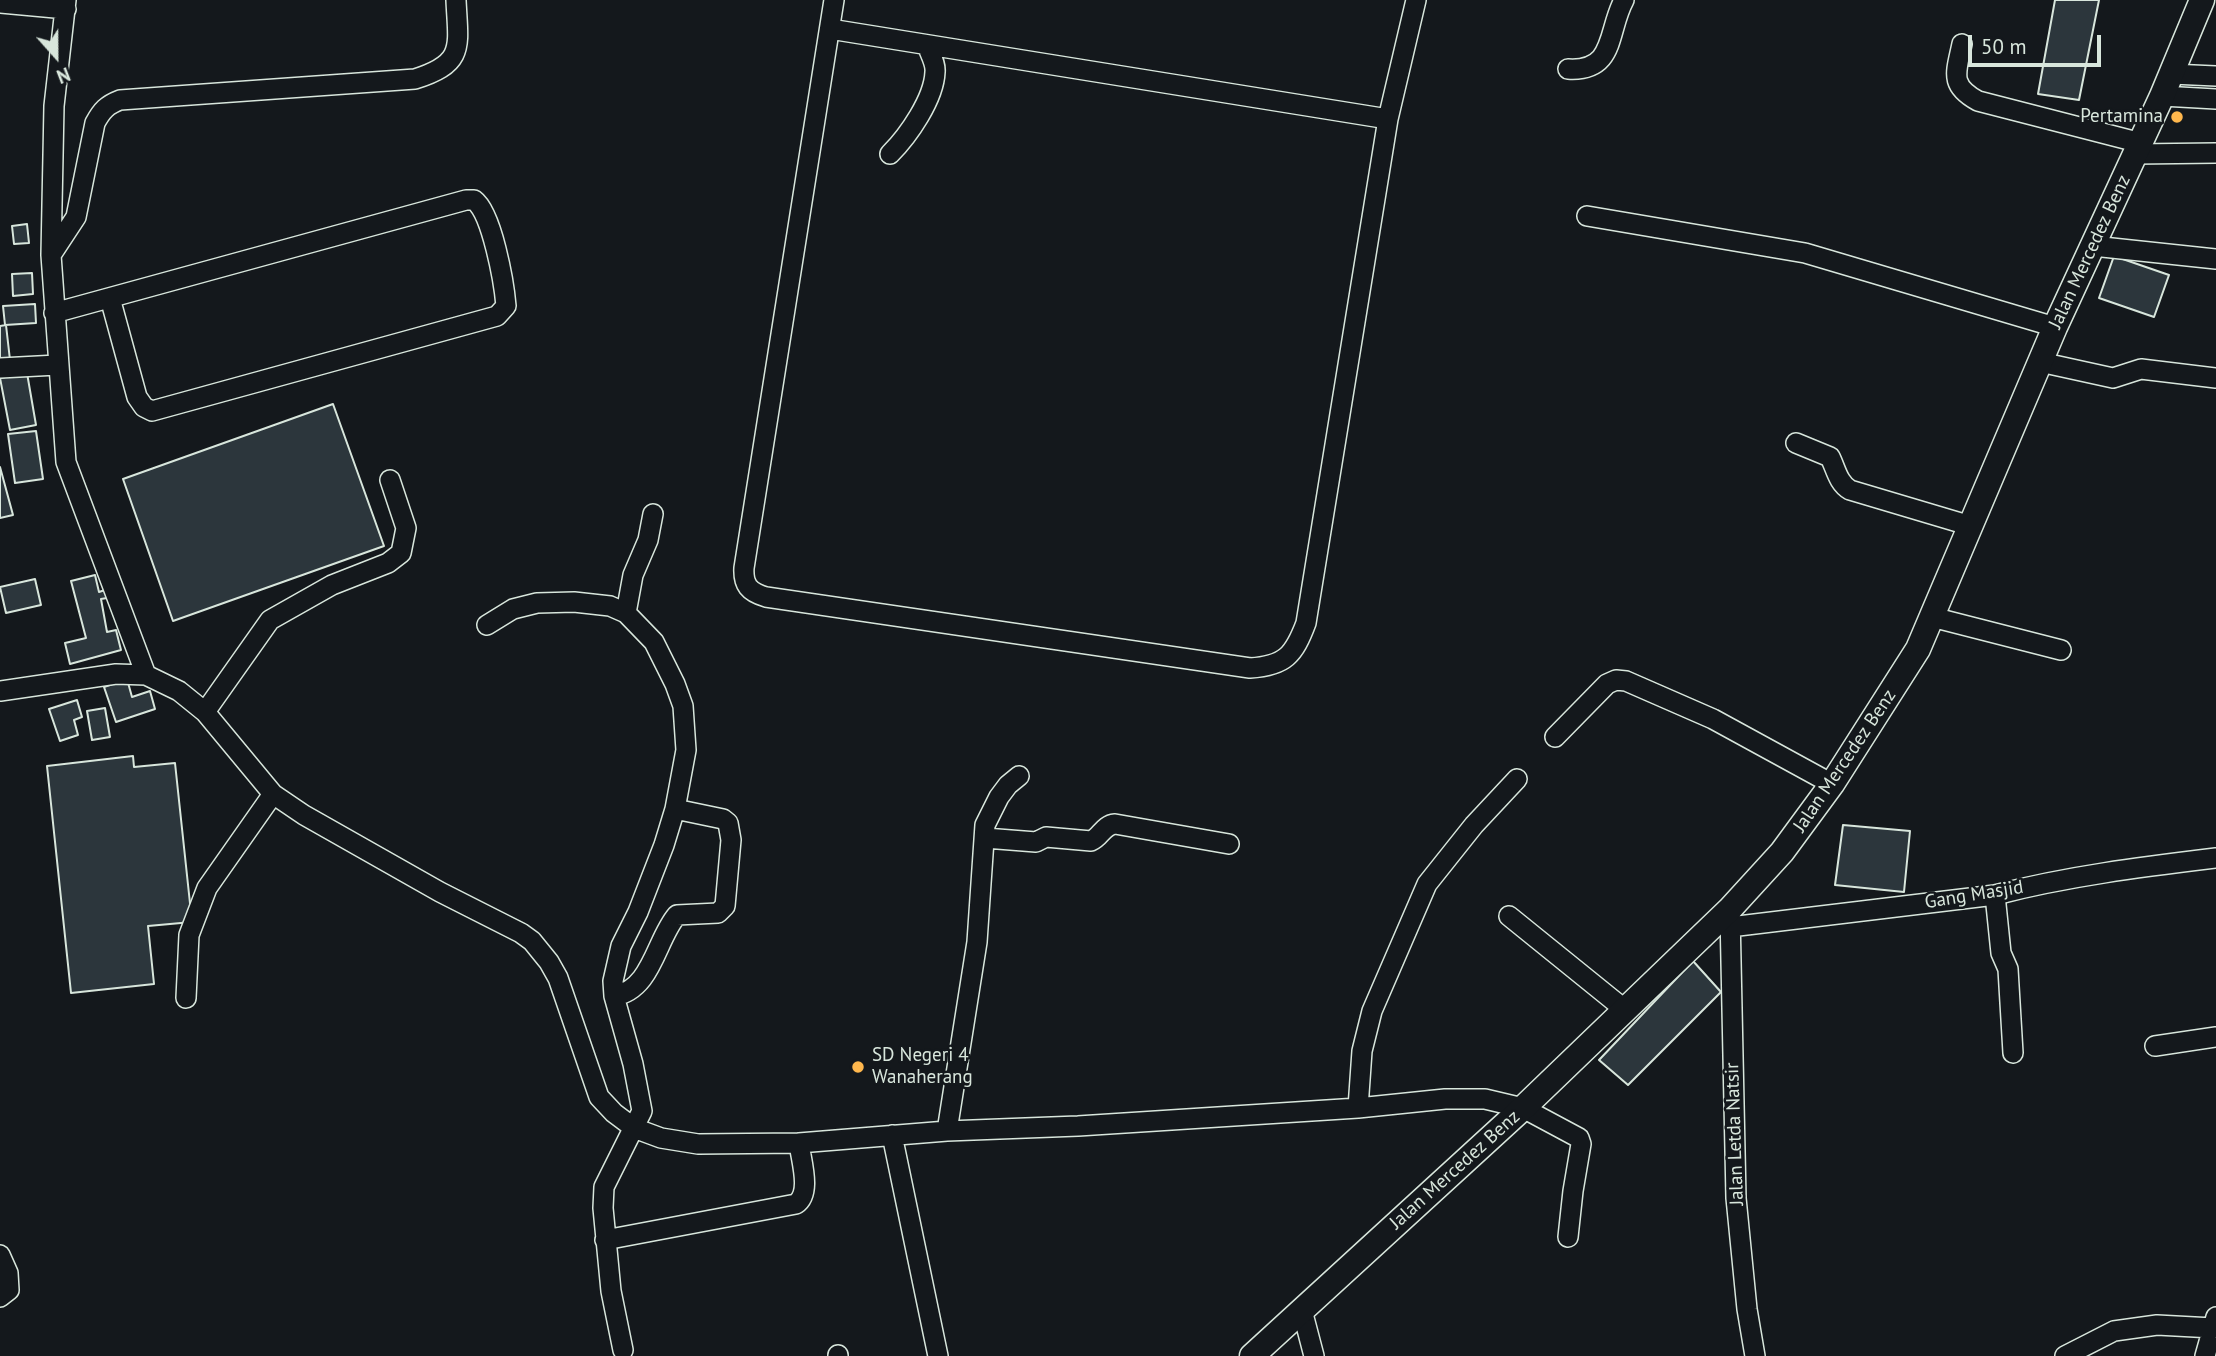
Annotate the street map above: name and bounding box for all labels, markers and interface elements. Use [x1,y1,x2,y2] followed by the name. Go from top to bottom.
[21,21,91,91] north arrow
[1971,21,2104,65] scale bar
[1981,33,2027,60] text: 50 m
[53,62,74,89] text: N
[2080,106,2163,128] place label: Pertamina
[2169,109,2185,125] marker: Pertamina
[2044,171,2136,333] street label: Jalan Mercedez Benz
[1789,685,1901,837] street label: Jalan Mercedez Benz
[1923,876,2025,914] street label: Gang Masjid
[872,1045,973,1089] place label: SD Negeri 4 Wanaherang
[850,1059,866,1075] marker: SD Negeri 4 Wanaherang
[1721,1062,1749,1206] street label: Jalan Letda Natsir
[1385,1106,1525,1234] street label: Jalan Mercedez Benz

